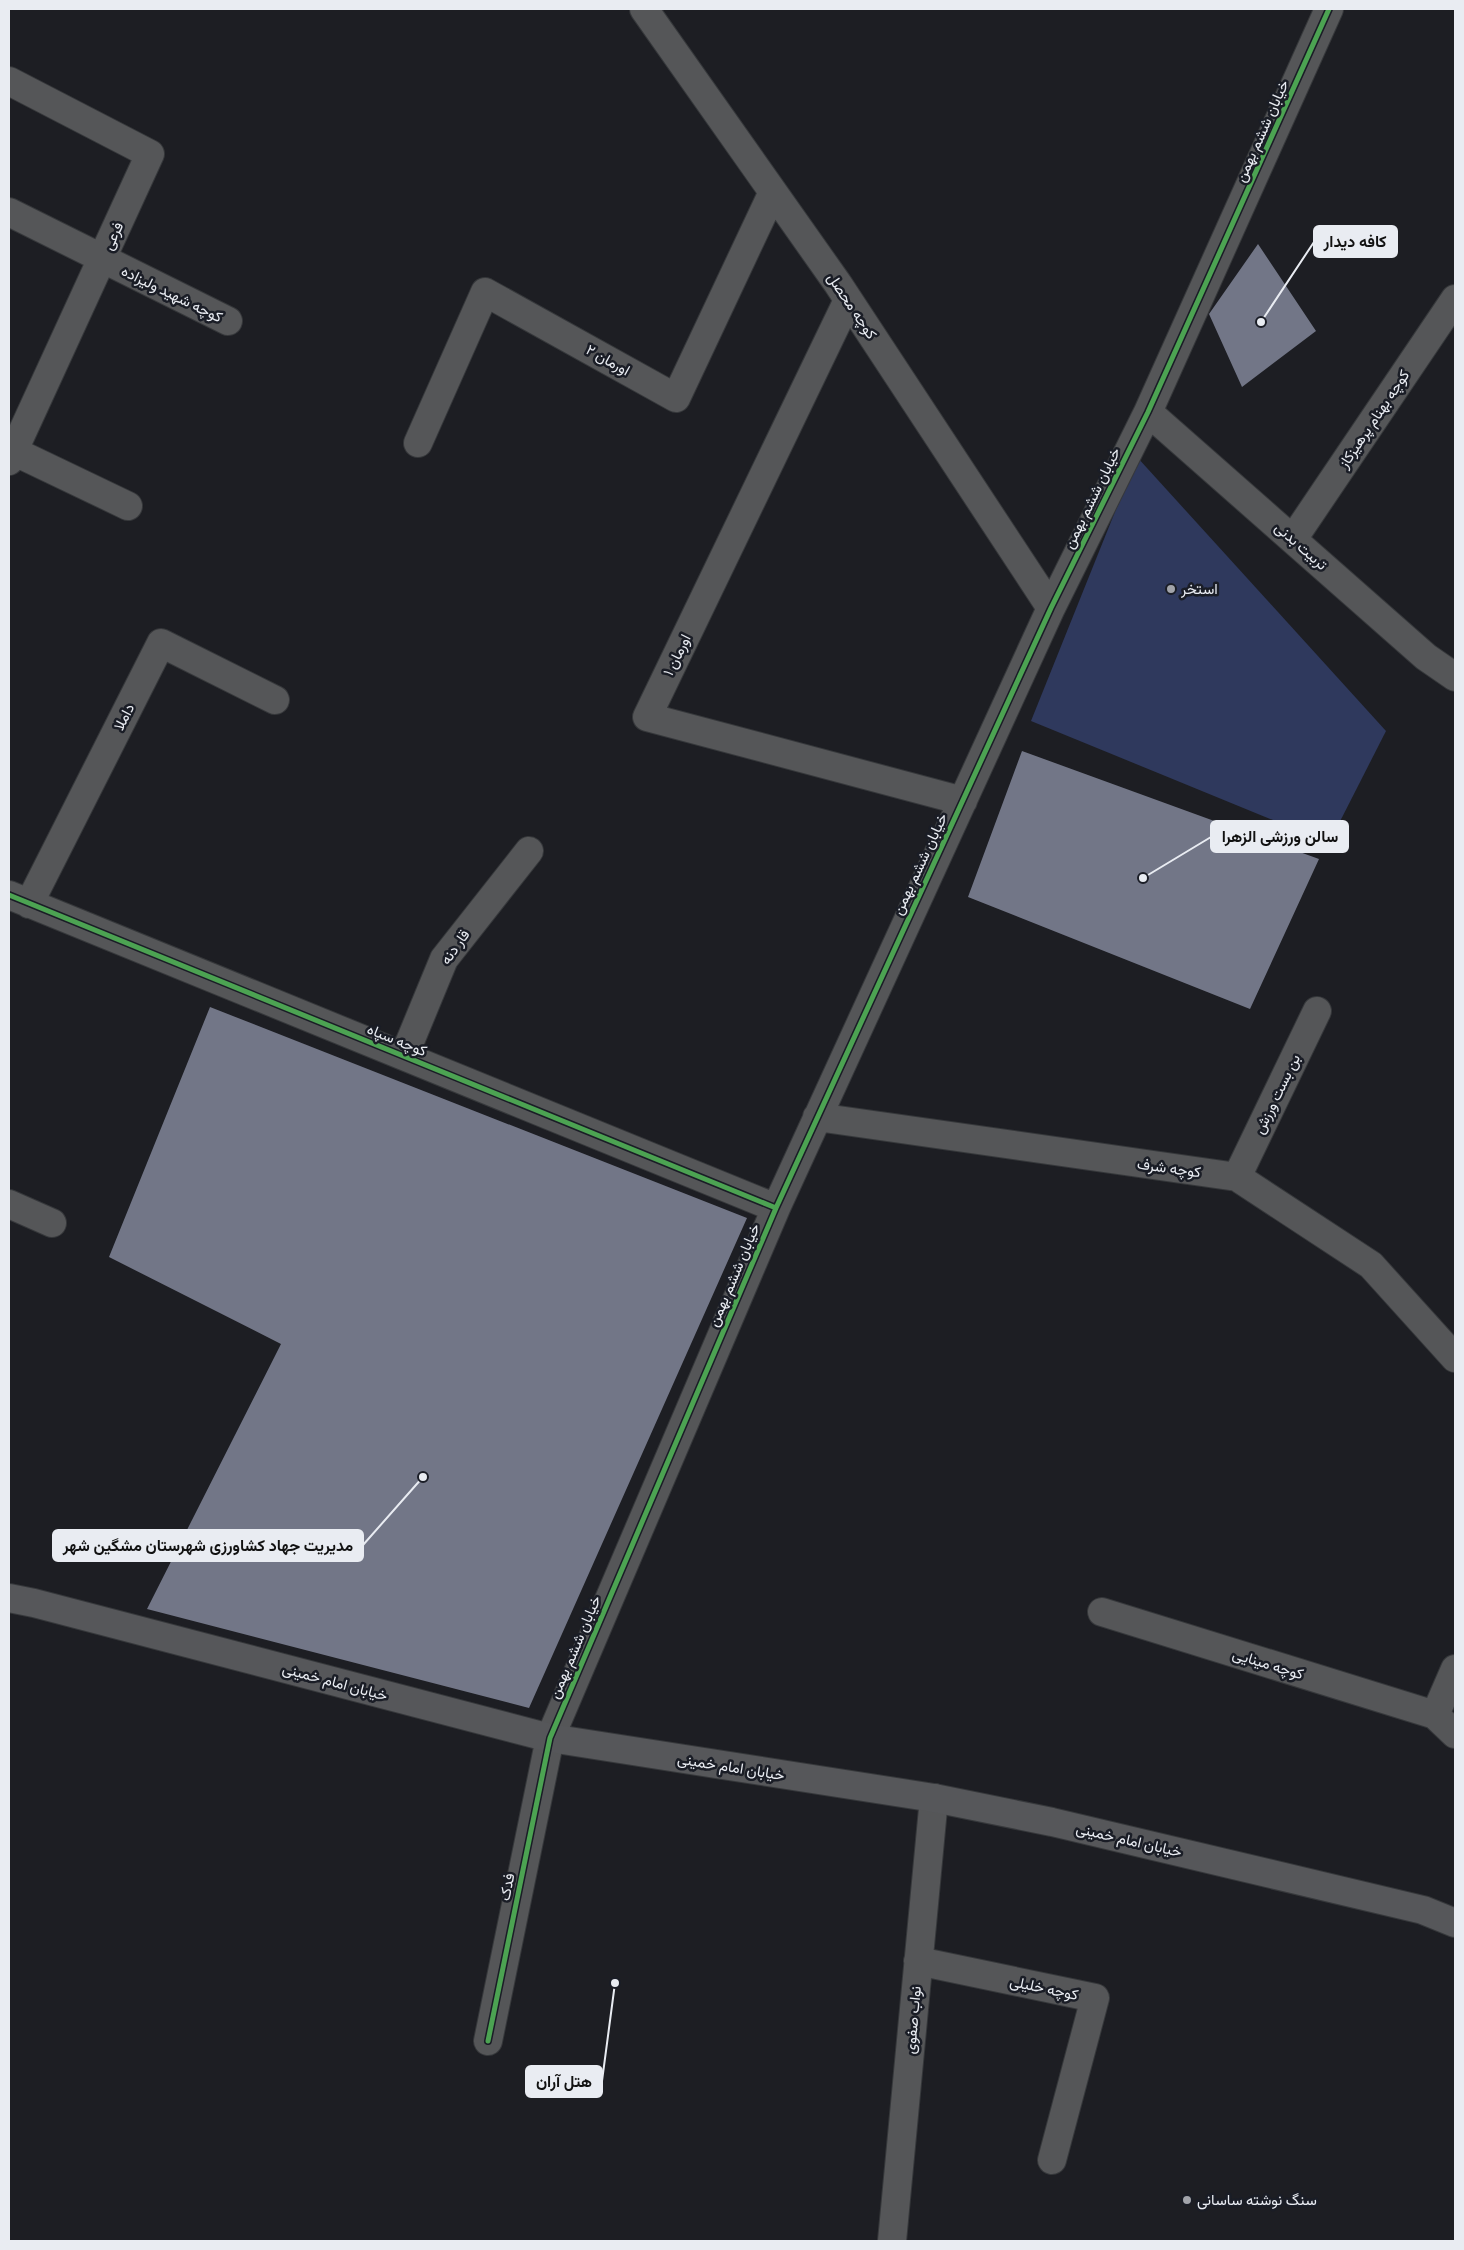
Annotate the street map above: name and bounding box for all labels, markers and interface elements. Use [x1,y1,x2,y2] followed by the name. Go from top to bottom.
[1230,77,1294,185] street label: خیابان ششم بهمن
[98,218,128,253] street label: فرعی
[1314,226,1397,257] callout: کافه دیدار
[1322,231,1387,252] text: کافه دیدار
[118,261,226,327] street label: کوچه شهید ولیزاده
[823,269,882,343] street label: کوچه محصل
[583,340,634,379] street label: اورمان ۲
[1333,366,1414,473] street label: کوچه بهنام پرهیزکاز
[1059,444,1125,552] street label: خیابان ششم بهمن
[1270,518,1332,575] street label: تربیت بدنی
[1180,579,1218,598] place label: استخر
[1165,583,1177,595] marker: استخر
[658,631,695,679] street label: اورمان ۱
[109,700,138,733] street label: داملا
[888,810,952,918] street label: خیابان ششم بهمن
[1211,821,1348,852] callout: سالن ورزشی الزهرا
[1222,826,1339,847] text: سالن ورزشی الزهرا
[436,925,474,968] street label: قار دنه
[364,1019,430,1061] street label: کوچه سپاه
[1249,1051,1305,1137] street label: بن بست ورزش
[1136,1154,1203,1182] street label: کوچه شرف
[703,1220,765,1330] street label: خیابان ششم بهمن
[53,1530,363,1561] callout: مدیریت جهاد کشاورزی شهرستان مشگین شهر
[62,1535,354,1556] text: مدیریت جهاد کشاورزی شهرستان مشگین شهر
[544,1592,606,1702] street label: خیابان ششم بهمن
[1230,1644,1306,1684] street label: کوچه مینایی
[280,1658,390,1706] street label: خیابان امام خمینی
[676,1749,786,1785] street label: خیابان امام خمینی
[1074,1818,1184,1862] street label: خیابان امام خمینی
[495,1871,519,1902] street label: فدک
[1008,1971,1080,2005] street label: کوچه خلیلی
[900,1985,926,2055] street label: نواب صفوی
[526,2066,602,2097] callout: هتل آران
[536,2071,592,2092] text: هتل آران
[1197,2190,1317,2210] place label: سنگ نوشته ساسانی
[1181,2194,1193,2206] marker: سنگ نوشته ساسانی

